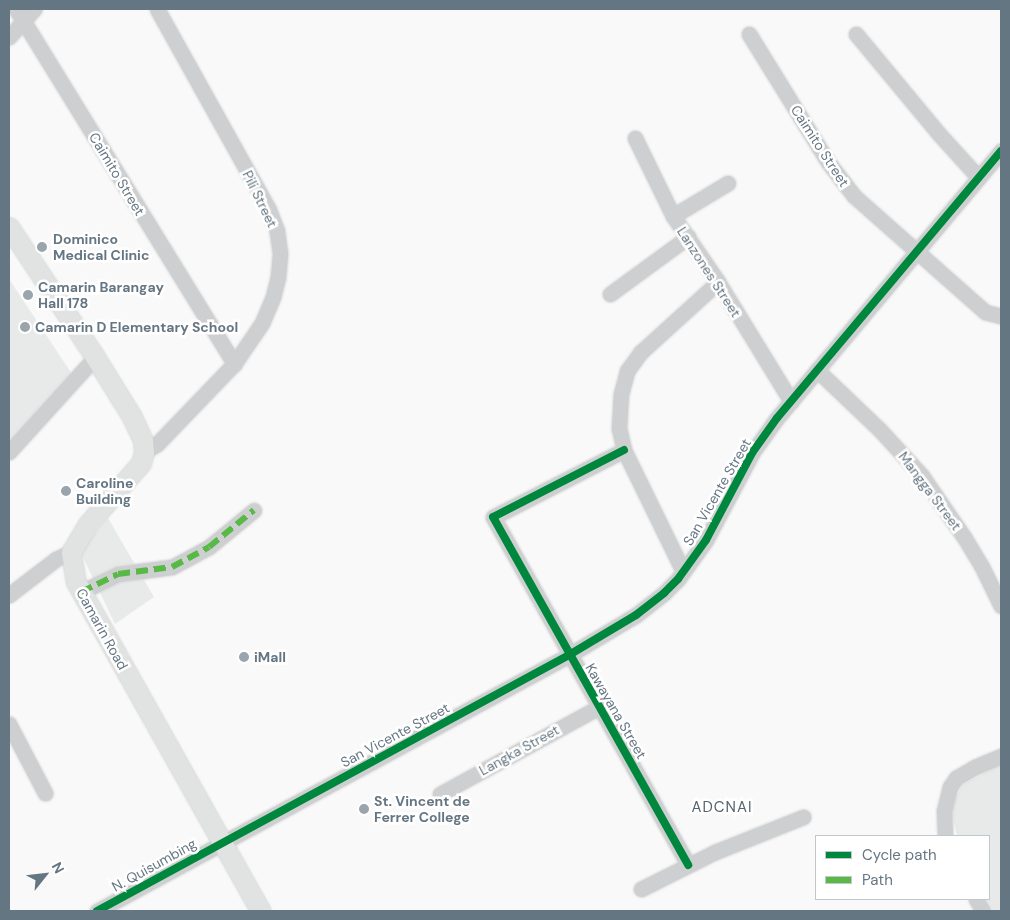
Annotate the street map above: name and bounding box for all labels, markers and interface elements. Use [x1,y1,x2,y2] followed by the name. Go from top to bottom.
[787,102,853,190] street label: Caimito Street
[86,129,148,219] street label: Caimito Street
[239,168,281,230] street label: Pili Street
[674,224,744,320] street label: Lanzones Street
[53,231,149,264] place label: Dominico Medical Clinic
[35,240,49,254] marker: Dominico Medical Clinic
[38,279,164,312] place label: Camarin Barangay Hall 178
[22,289,34,301] marker: Camarin Barangay Hall 178
[35,319,238,335] place label: Camarin D Elementary School
[19,321,31,333] marker: Camarin D Elementary School
[680,435,754,549] street label: San Vicente Street
[895,448,965,534] street label: Mangga Street
[76,475,133,508] place label: Caroline Building
[60,485,72,497] marker: Caroline Building
[73,585,131,673] street label: Camarin Road
[254,649,286,665] place label: iMall
[238,651,250,663] marker: iMall
[582,660,650,762] street label: Kawayana Street
[338,699,452,771] street label: San Vicente Street
[476,721,562,779] street label: Langka Street
[374,793,470,826] place label: St. Vincent de Ferrer College
[691,799,753,817] district label: ADCNAI
[358,803,370,815] marker: St. Vincent de Ferrer College
[109,835,199,895] street label: N. Quisumbing
[815,835,990,900] legend
[862,845,937,865] text: Cycle path
[20,850,70,900] north arrow
[48,859,68,877] text: N
[862,870,893,890] text: Path

